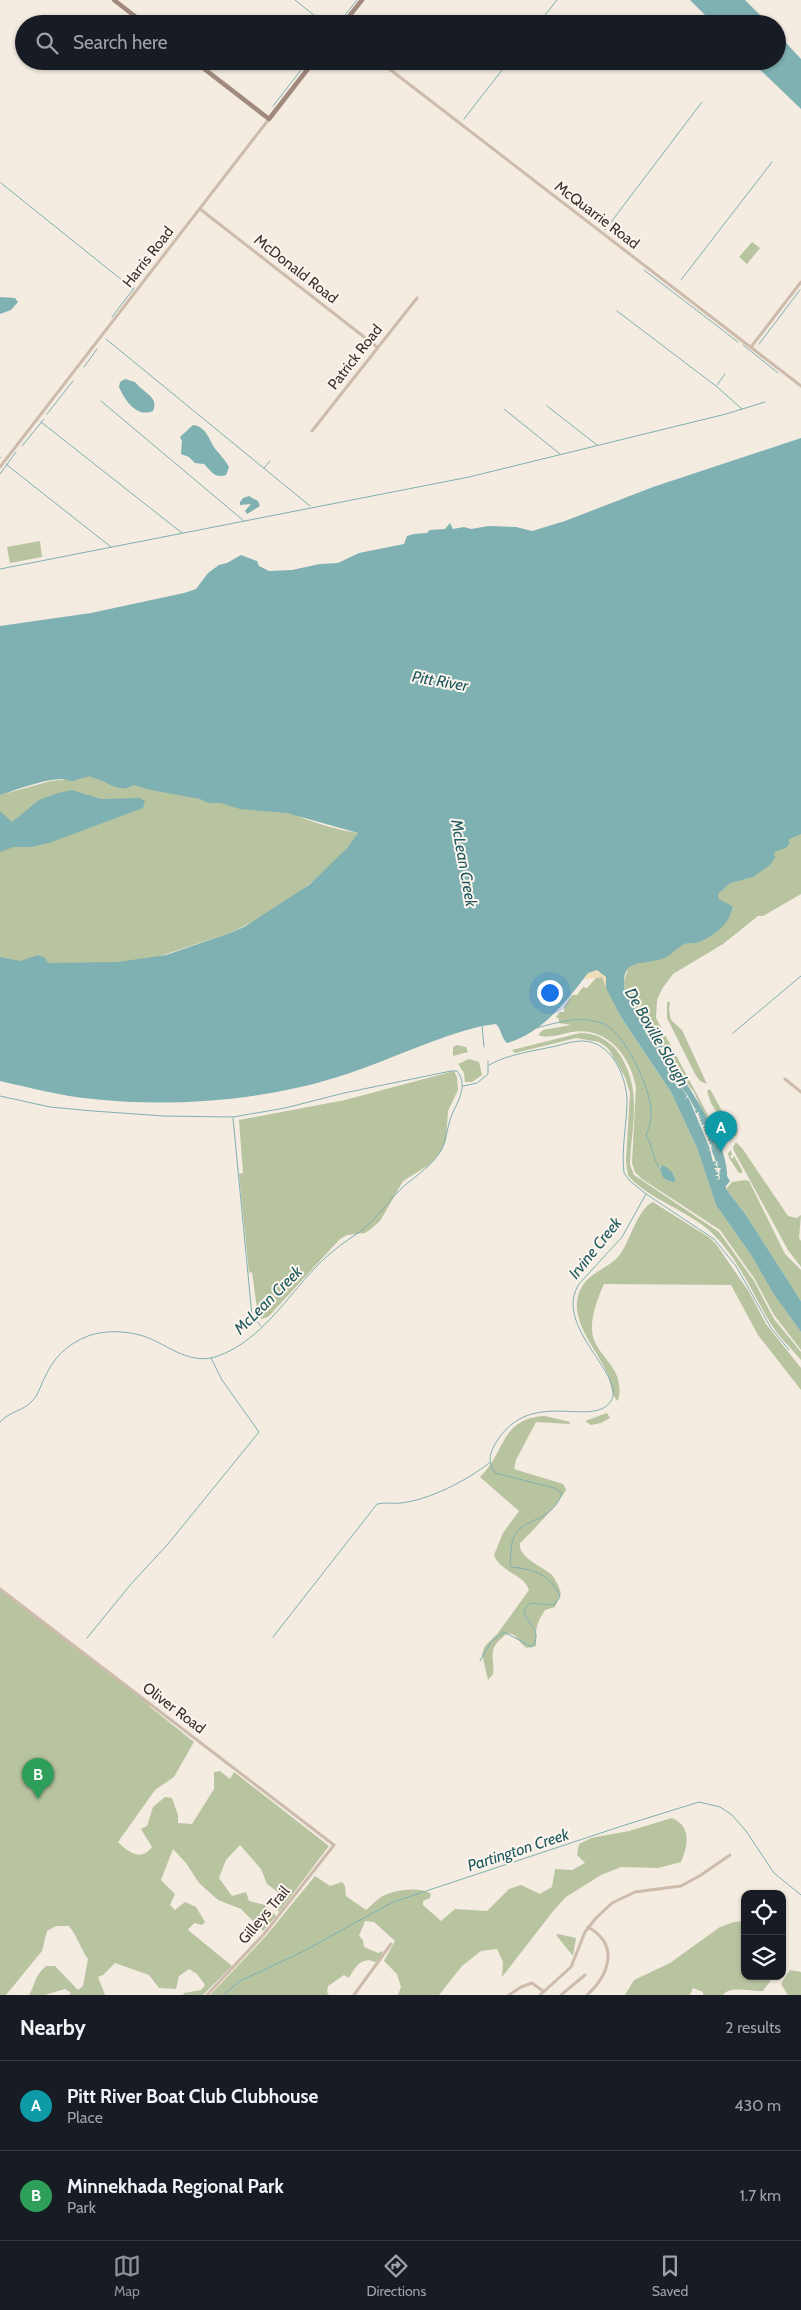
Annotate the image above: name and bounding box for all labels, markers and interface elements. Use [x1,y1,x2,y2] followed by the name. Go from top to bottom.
[15,15,786,70] search box
[33,29,61,57] icon: search
[73,31,167,54] text: Search here
[551,177,643,253] street label: McQuarrie Road
[119,223,177,291] street label: Harris Road
[251,231,341,307] street label: McDonald Road
[324,321,386,393] street label: Patrick Road
[411,667,471,695] water label: Pitt River
[447,817,481,909] water label: McLean Creek
[537,980,563,1006] your location
[621,984,693,1090] water label: De Boville Slough
[705,1111,737,1152] pin: A
[565,1213,626,1283] water label: Irvine Creek
[229,1261,307,1339] water label: McLean Creek
[139,1679,209,1737] street label: Oliver Road
[22,1758,54,1799] pin: B
[465,1824,572,1875] water label: Partington Creek
[235,1882,294,1948] street label: Gilleys Trail
[741,1890,786,1980] map controls
[741,1890,786,1935] button: locate
[741,1935,786,1980] button: layers
[20,2015,86,2040] text: Nearby
[725,2018,781,2037] text: 2 results
[67,2085,318,2108] text: Pitt River Boat Club Clubhouse
[31,2096,41,2115] text: A
[734,2096,781,2115] text: 430 m
[67,2108,103,2127] text: Place
[67,2175,284,2198] text: Minnekhada Regional Park
[31,2186,41,2205] text: B
[740,2186,781,2205] text: 1.7 km
[67,2198,96,2217] text: Park
[113,2252,141,2300] tab: Map
[366,2252,426,2300] tab: Directions
[652,2252,688,2300] tab: Saved

